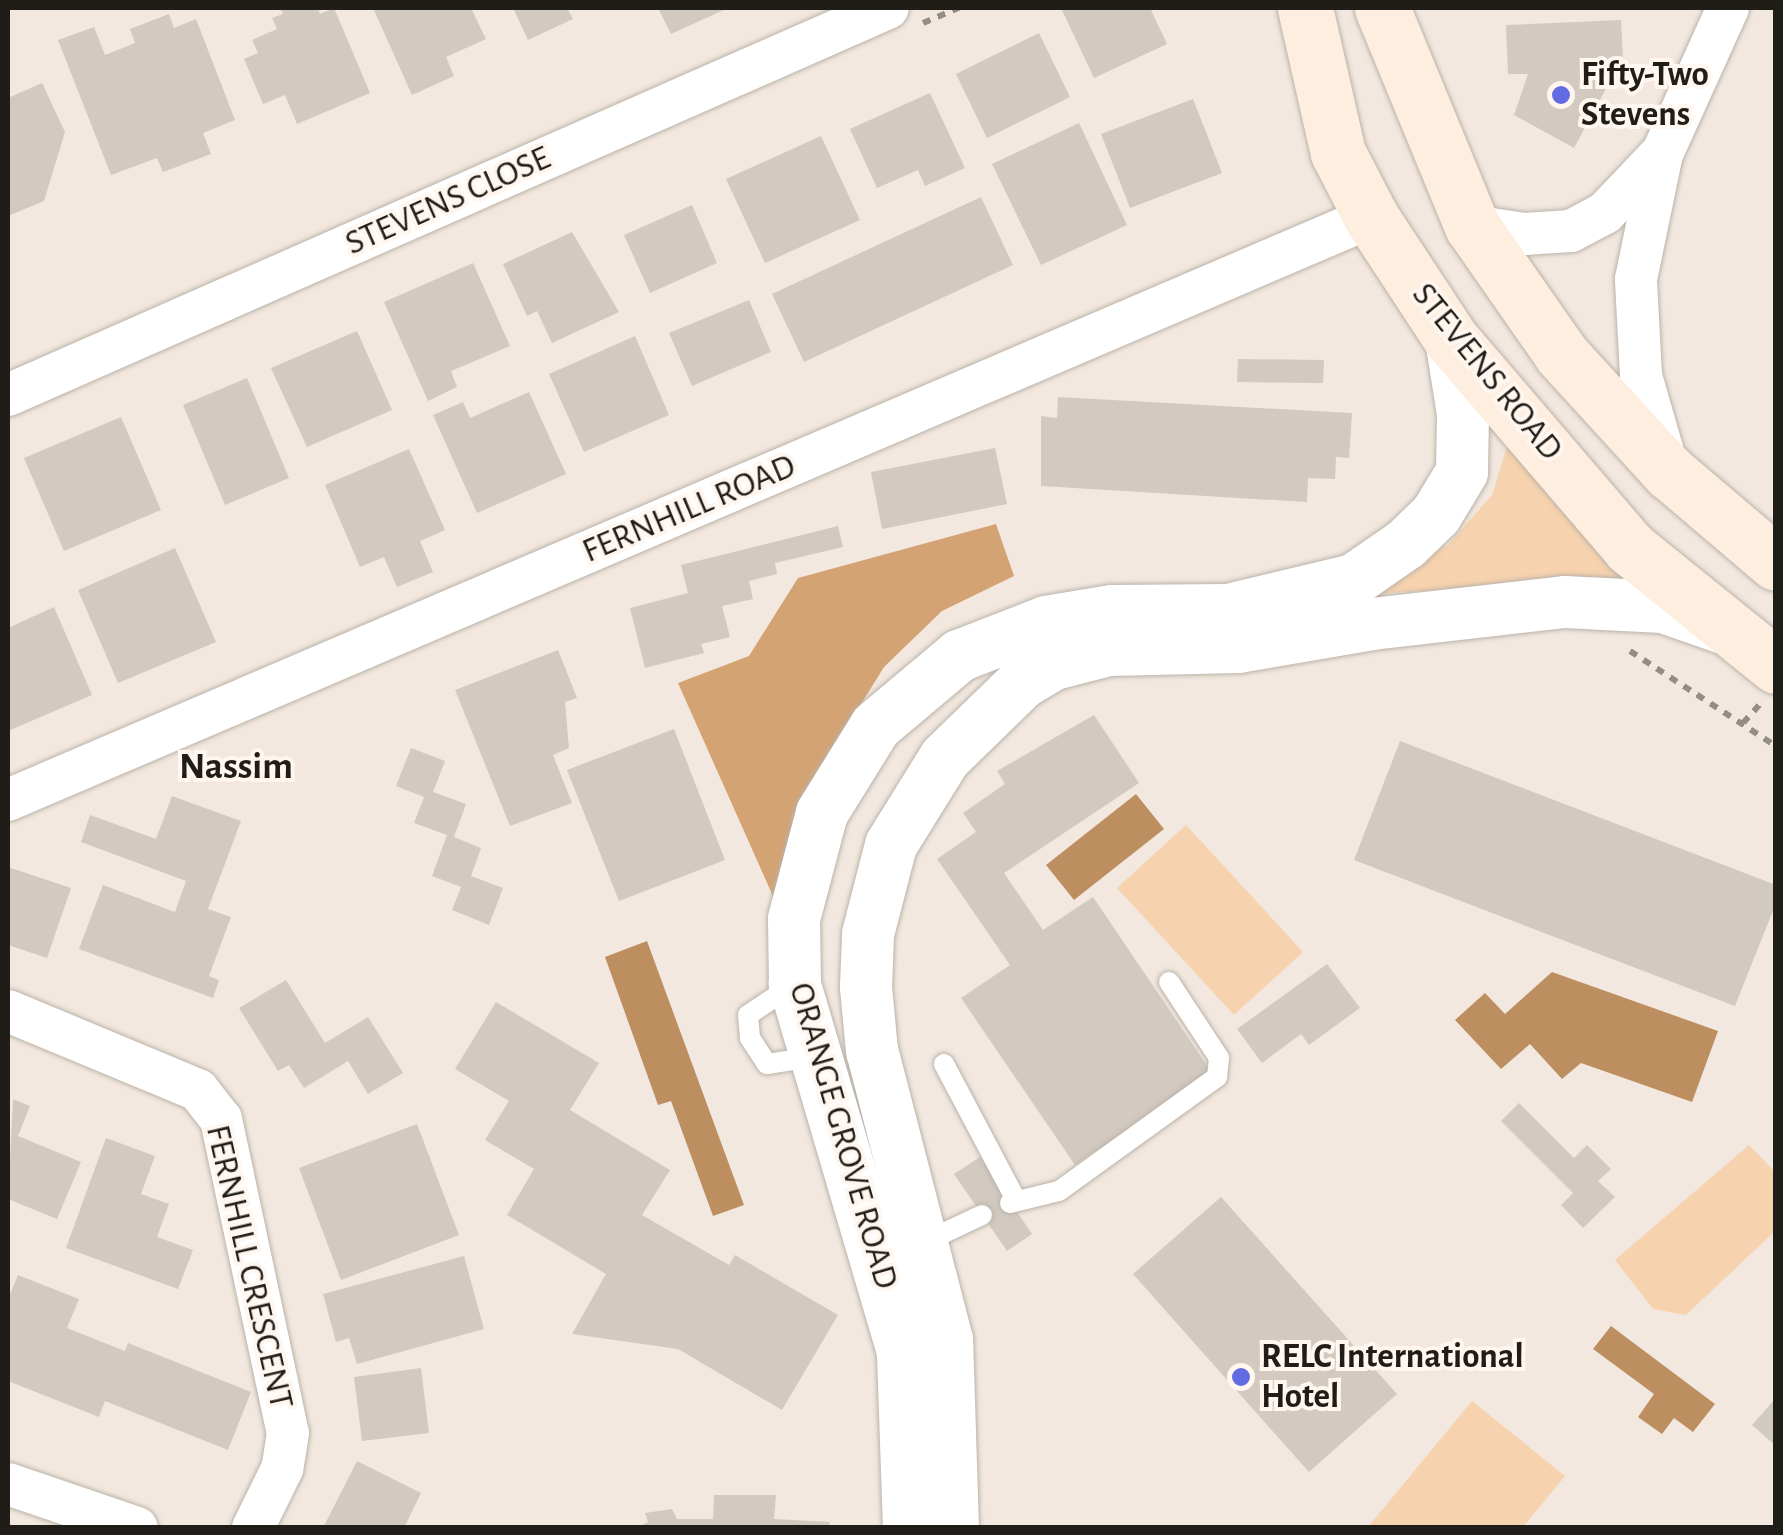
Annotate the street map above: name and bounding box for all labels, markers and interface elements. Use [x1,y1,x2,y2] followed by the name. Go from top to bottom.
[1581,54,1709,136] place label: Fifty-Two Stevens
[1550,84,1572,106] marker: Fifty-Two Stevens
[339,137,557,265] street label: STEVENS CLOSE
[1403,275,1571,469] street label: STEVENS ROAD
[576,445,802,573] street label: FERNHILL ROAD
[179,745,293,791] district label: Nassim
[779,978,907,1294] street label: ORANGE GROVE ROAD
[196,1121,302,1413] street label: FERNHILL CRESCENT
[1261,1336,1524,1418] place label: RELC International Hotel
[1230,1366,1252,1388] marker: RELC International Hotel

